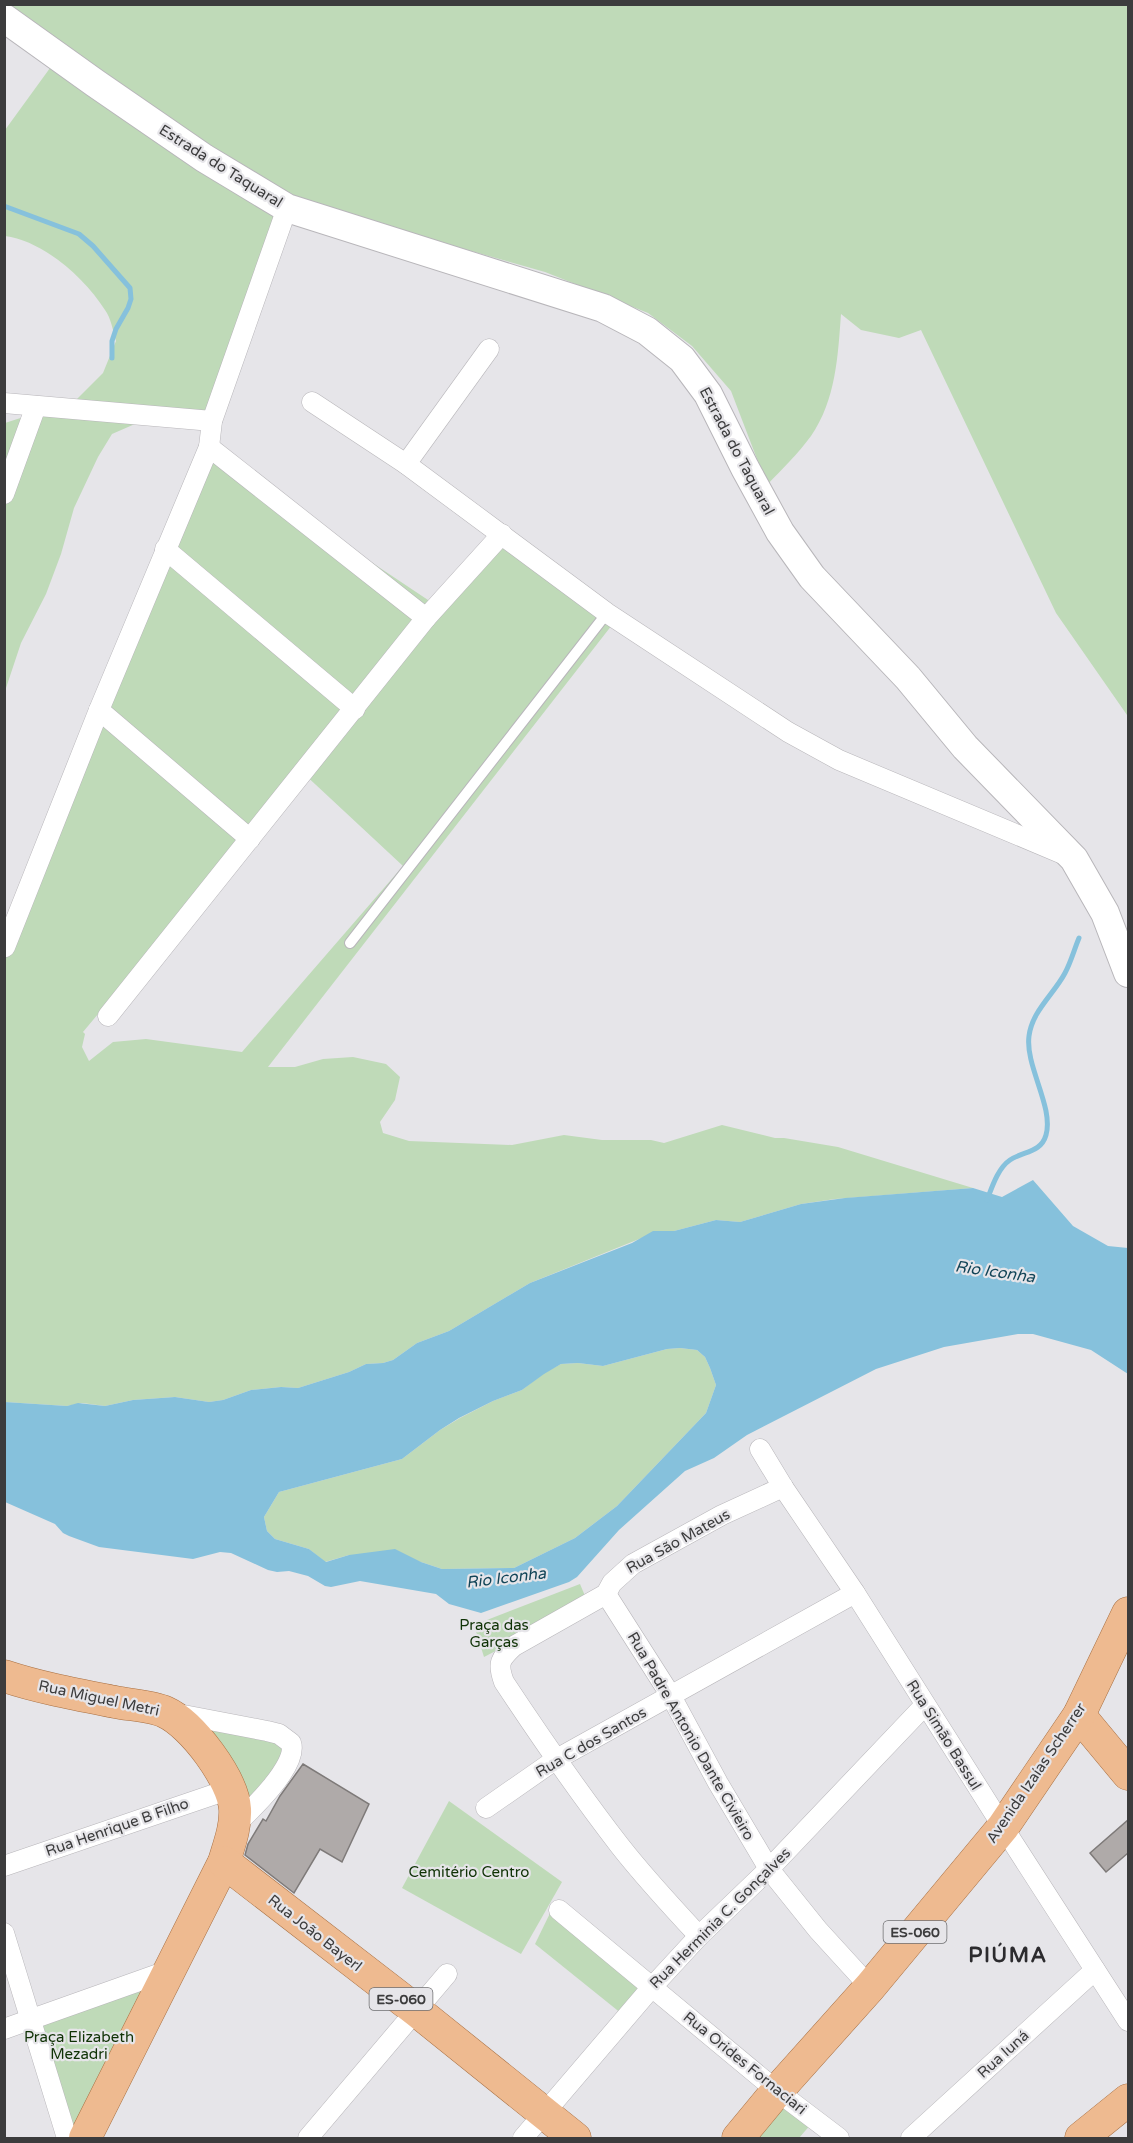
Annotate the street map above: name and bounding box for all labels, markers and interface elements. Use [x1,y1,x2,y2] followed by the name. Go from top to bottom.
[156,121,286,211] street label: Estrada do Taquaral
[696,384,778,518] street label: Estrada do Taquaral
[954,1257,1037,1288] water label: Rio Iconha
[623,1505,733,1577] street label: Rua São Mateus
[465,1563,548,1593] water label: Rio Iconha
[459,1616,529,1651] park label: Praça das Garças
[624,1629,758,1843] street label: Rua Padre Antonio Dante Civieiro
[37,1676,161,1720] street label: Rua Miguel Metri
[903,1677,985,1793] street label: Rua Simão Bassul
[982,1699,1090,1847] street label: Avenida Izaías Scherrer
[532,1703,650,1781] street label: Rua C dos Santos
[43,1794,191,1860] street label: Rua Henrique B Filho
[646,1844,794,1992] street label: Rua Herminia C. Gonçalves
[409,1863,529,1881] park label: Cemitério Centro
[264,1891,366,1975] street label: Rua João Bayerl
[884,1921,946,1943] road number: ES-060
[968,1942,1048,1968] district label: PIÚMA
[370,1988,432,2010] road number: ES-060
[680,2008,810,2118] street label: Rua Orides Fornaciari
[974,2026,1032,2082] street label: Rua Iuná
[24,2028,134,2063] park label: Praça Elizabeth Mezadri

